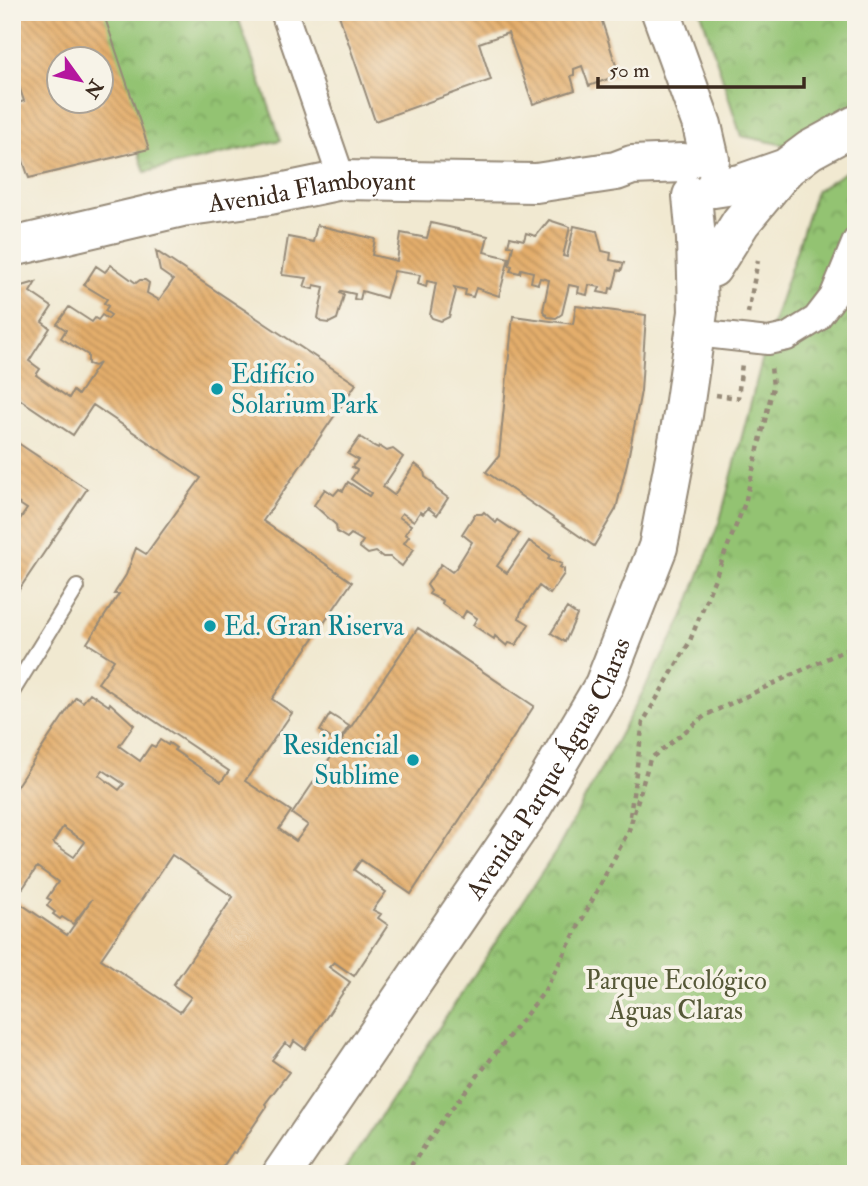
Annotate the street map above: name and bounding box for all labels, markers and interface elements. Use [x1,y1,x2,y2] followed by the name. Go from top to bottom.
[46,46,116,116] north arrow
[598,46,805,90] scale bar
[609,57,650,84] text: 50 m
[78,74,109,103] text: N
[205,164,416,220] street label: Avenida Flamboyant
[231,359,379,421] place label: Edifício Solarium Park
[209,381,225,397] marker: Edifício Solarium Park
[224,611,404,643] place label: Ed. Gran Riserva
[202,618,218,634] marker: Ed. Gran Riserva
[459,633,638,907] street label: Avenida Parque Águas Claras
[282,730,399,792] place label: Residencial Sublime
[405,752,421,768] marker: Residencial Sublime
[585,965,767,1027] park label: Parque Ecológico Águas Claras

